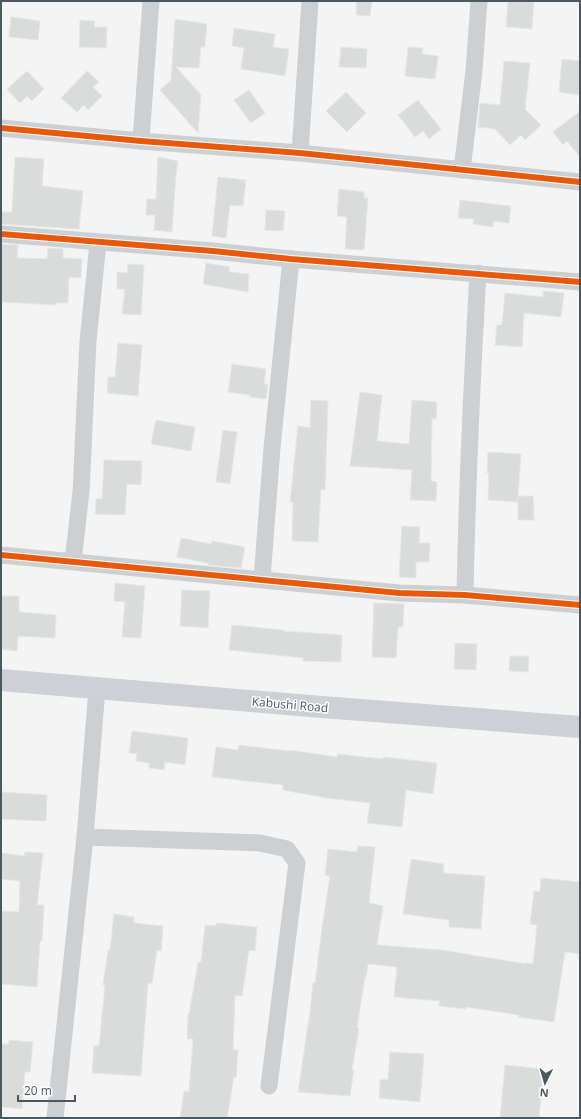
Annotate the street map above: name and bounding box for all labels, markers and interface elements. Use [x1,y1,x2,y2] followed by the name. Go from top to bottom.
[251,693,329,716] street label: Kabushi Road
[525,1063,565,1103] north arrow
[18,1077,75,1103] scale bar
[24,1082,52,1099] text: 20 m
[539,1086,549,1101] text: N

